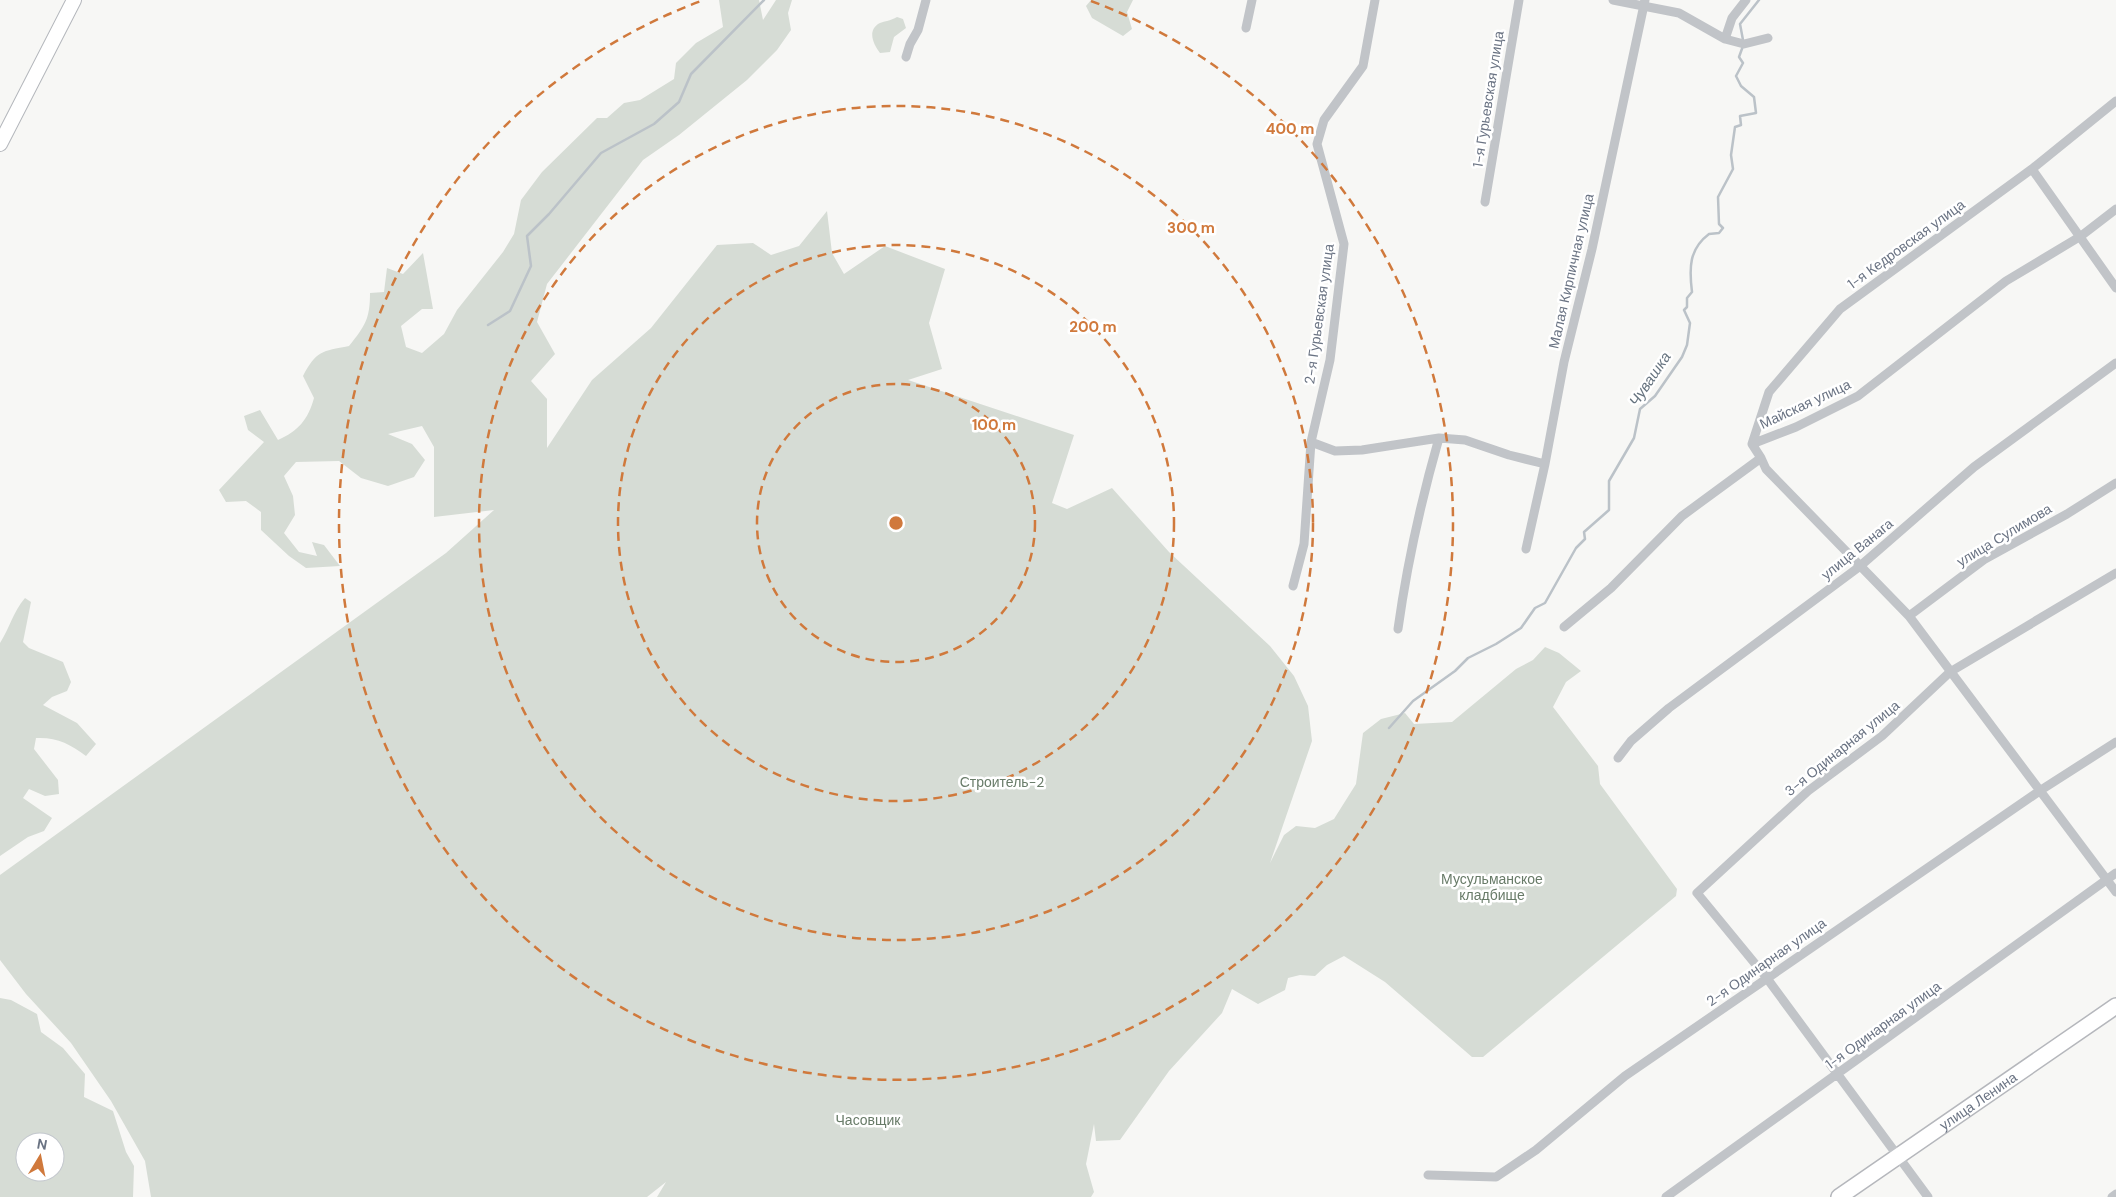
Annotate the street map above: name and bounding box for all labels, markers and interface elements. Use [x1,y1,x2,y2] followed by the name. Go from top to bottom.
[1468,29,1508,169] street label: 1-я Гурьевская улица
[1266,119,1314,139] text: 400 m
[1544,191,1598,350] street label: Малая Кирпичная улица
[1844,195,1968,293] street label: 1-я Кедровская улица
[1167,218,1215,238] text: 300 m
[1300,242,1338,385] street label: 2-я Гурьевская улица
[1069,317,1117,337] text: 200 m
[1625,348,1675,410] water label: Чувашка
[1757,375,1854,433] street label: Майская улица
[972,415,1016,435] text: 100 m
[1953,499,2055,570] street label: улица Сулимова
[887,514,905,532] centre of rings
[1817,514,1897,584] street label: улица Ванага
[1781,696,1903,800] street label: 3-я Одинарная улица
[960,773,1044,791] park label: Строитель-2
[1441,870,1543,904] park label: Мусульманское кладбище
[1703,914,1830,1010] street label: 2-я Одинарная улица
[1822,977,1944,1073] street label: 1-я Одинарная улица
[1936,1068,2021,1134] street label: улица Ленина
[836,1111,901,1129] park label: Часовщик
[15,1132,65,1182] north arrow
[36,1134,49,1154] text: N

